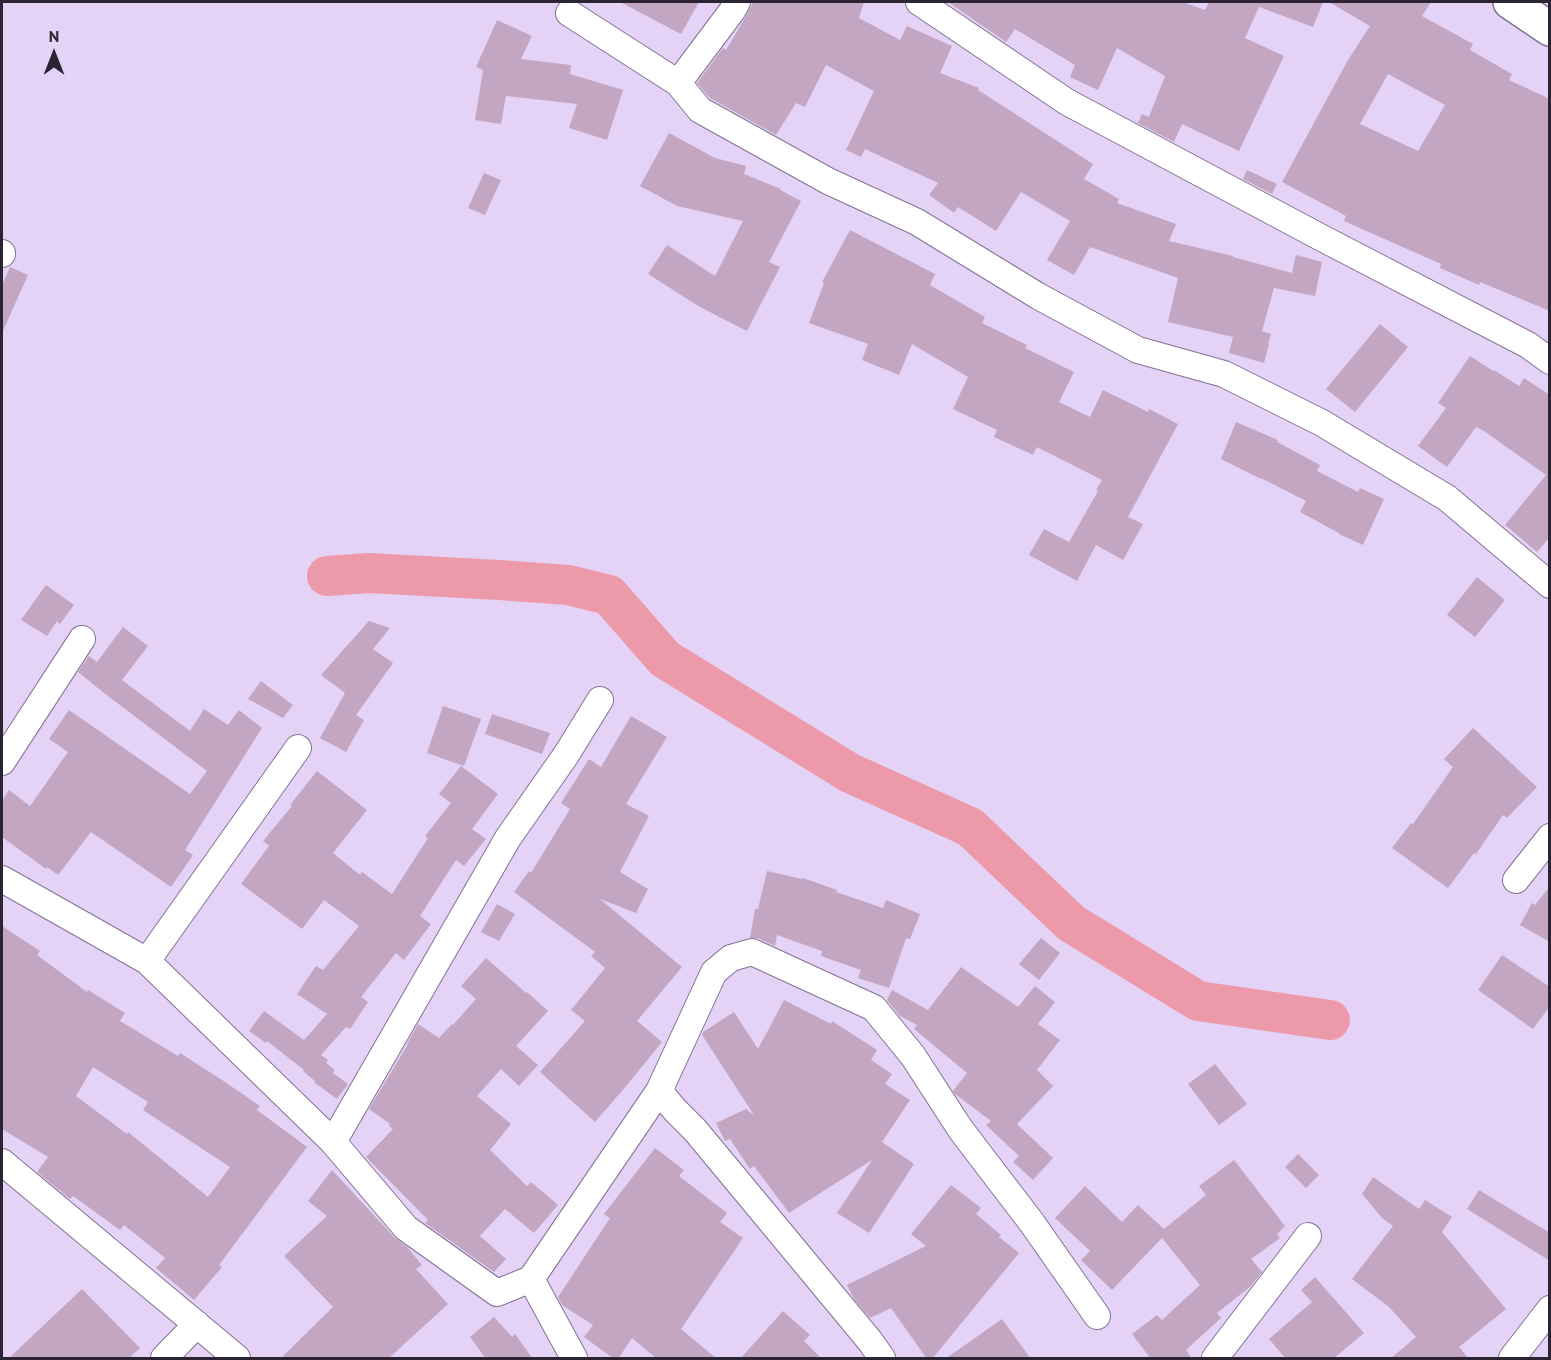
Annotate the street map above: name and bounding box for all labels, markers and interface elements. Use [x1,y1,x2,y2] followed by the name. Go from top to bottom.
[24,24,84,84] north arrow
[49,26,59,46] text: N

